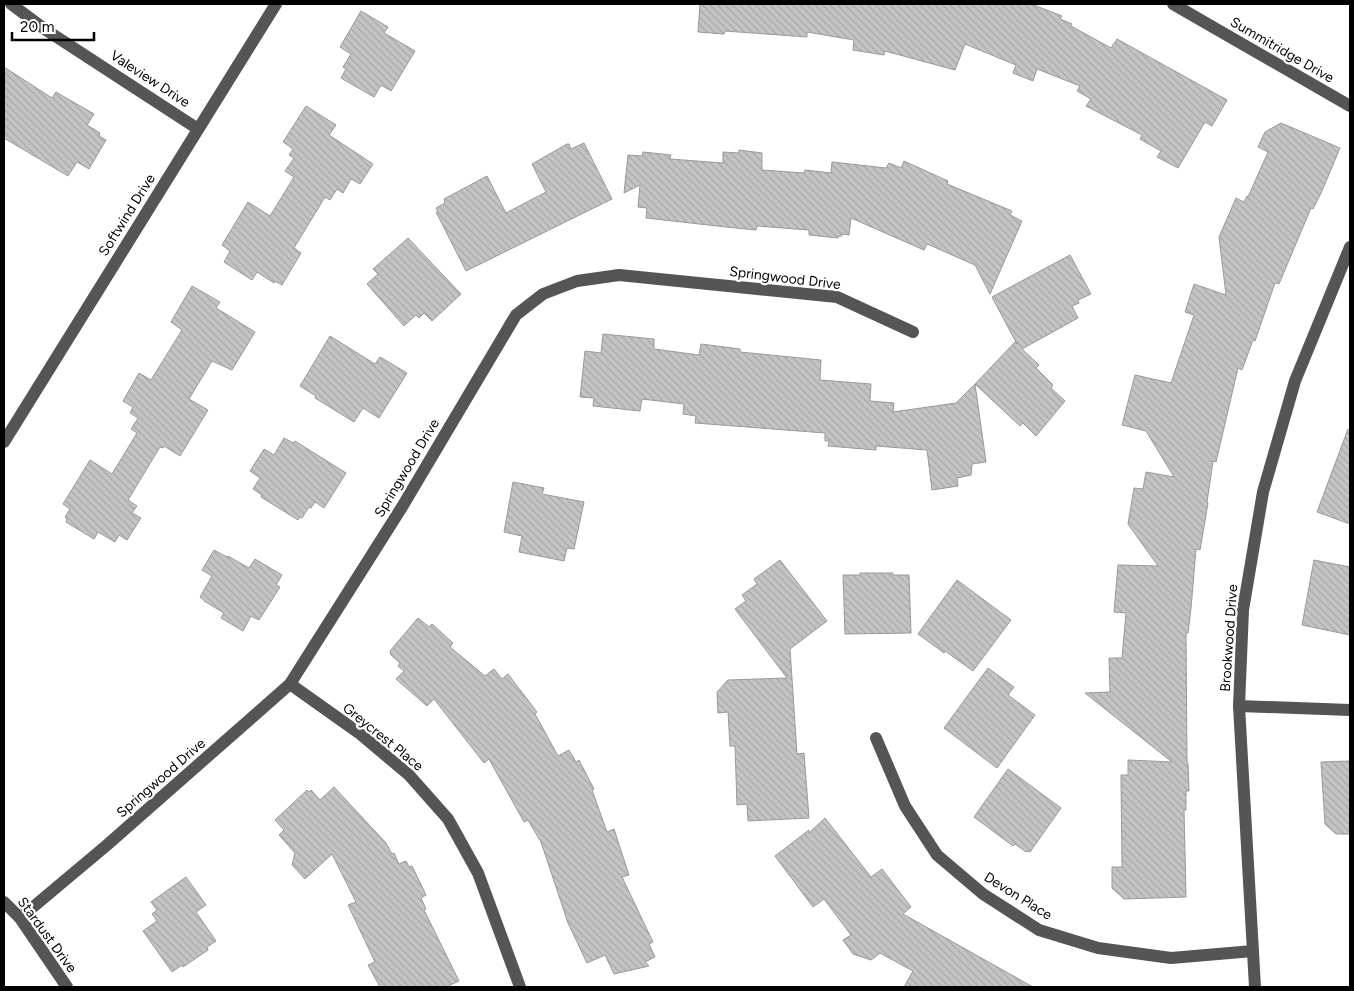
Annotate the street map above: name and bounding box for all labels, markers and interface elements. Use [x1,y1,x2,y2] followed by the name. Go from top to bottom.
[12,10,95,42] scale bar
[1227,13,1337,87] street label: Summitridge Drive
[20,18,54,36] text: 20 m
[107,47,193,111] street label: Valeview Drive
[95,171,159,259] street label: Softwind Drive
[728,263,842,293] street label: Springwood Drive
[371,415,443,520] street label: Springwood Drive
[1217,583,1241,692] street label: Brookwood Drive
[339,699,427,775] street label: Greycrest Place
[113,735,209,821] street label: Springwood Drive
[981,868,1056,924] street label: Devon Place
[14,894,80,976] street label: Stardust Drive

